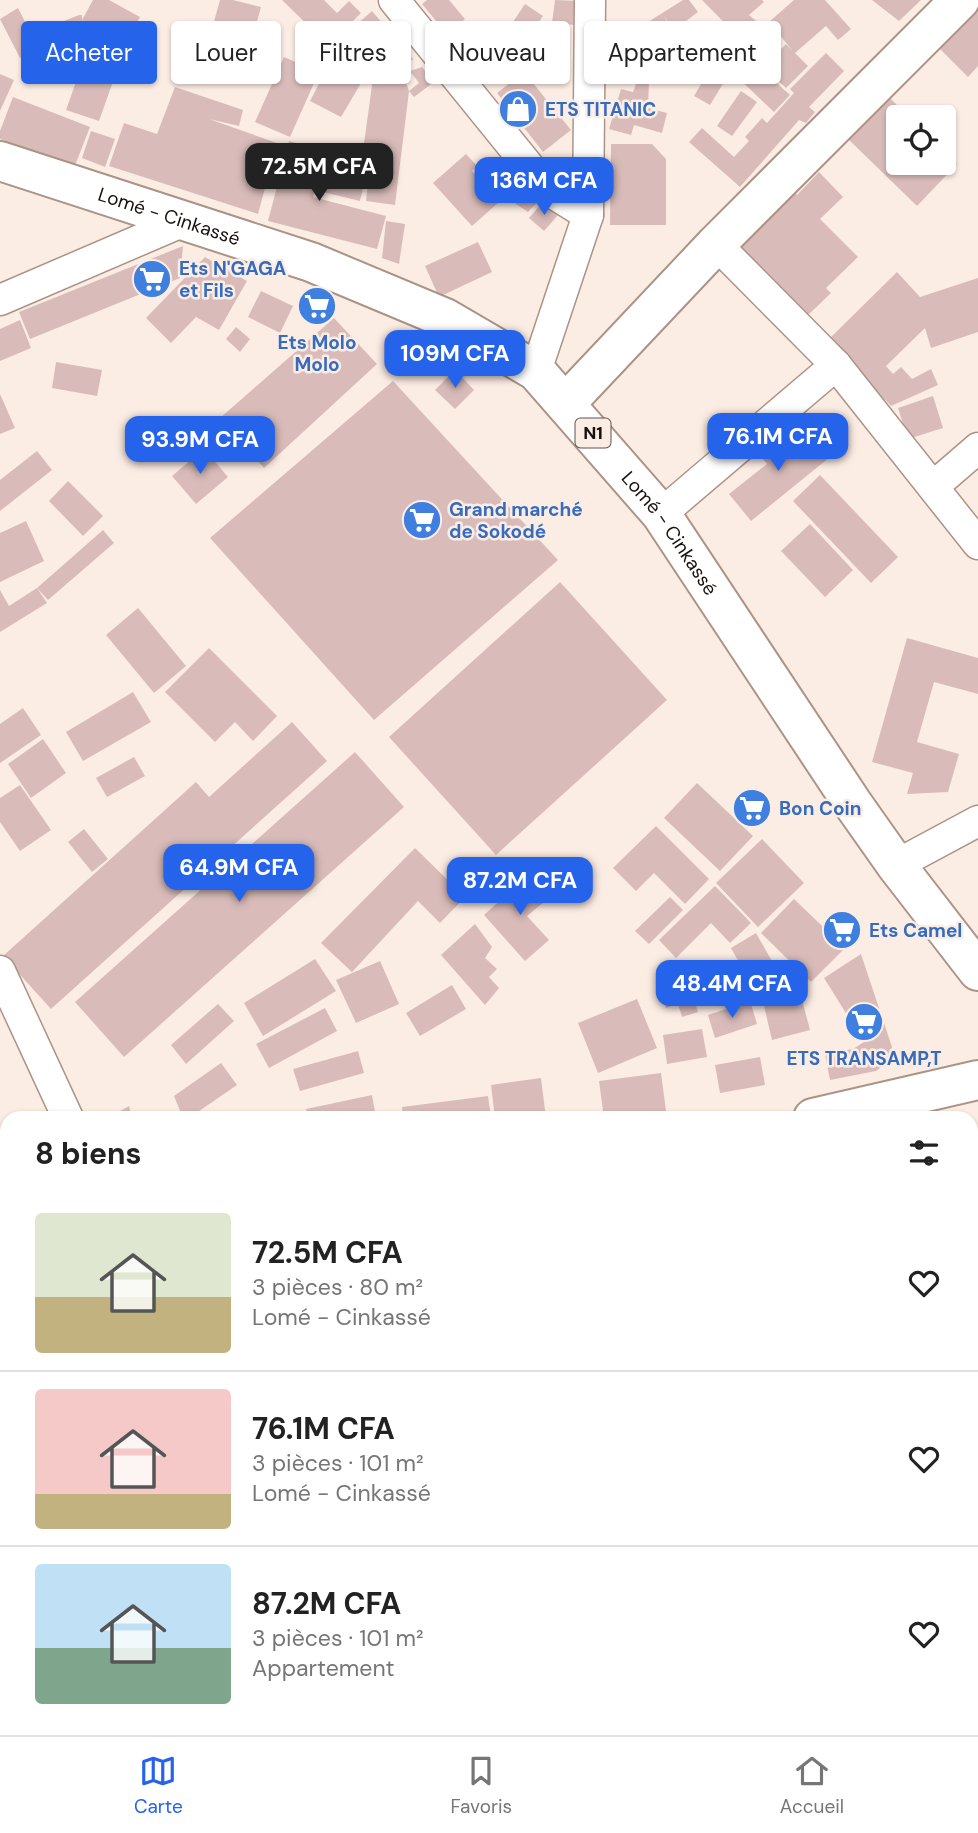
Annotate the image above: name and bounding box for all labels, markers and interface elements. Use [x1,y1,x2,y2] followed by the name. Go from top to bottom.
[21,21,157,84] chip: Acheter
[171,21,281,84] chip: Louer
[295,21,411,84] chip: Filtres
[425,21,570,84] chip: Nouveau
[584,21,781,84] chip: Appartement
[497,88,539,130] shop icon: ETS TITANIC
[545,97,656,122] place label: ETS TITANIC
[886,105,956,175] map controls
[886,105,956,175] button: locate
[239,144,399,203] pin: 72.5M CFA
[261,151,377,181] text: 72.5M CFA
[472,158,616,217] pin: 136M CFA
[491,165,597,195] text: 136M CFA
[95,181,243,251] street label: Lomé - Cinkassé
[179,256,287,303] place label: Ets N'GAGA et Fils
[131,258,173,300] supermarket icon: Ets N'GAGA et Fils
[296,285,338,327] supermarket icon: Ets Molo Molo
[278,330,356,377] place label: Ets Molo Molo
[383,330,527,390] pin: 109M CFA
[400,338,510,368] text: 109M CFA
[698,414,858,473] pin: 76.1M CFA
[120,416,280,476] pin: 93.9M CFA
[576,418,610,447] road number: N1
[723,421,833,451] text: 76.1M CFA
[141,424,259,454] text: 93.9M CFA
[616,466,724,600] street label: Lomé - Cinkassé
[449,497,583,544] place label: Grand marché de Sokodé
[401,499,443,541] supermarket icon: Grand marché de Sokodé
[731,787,773,829] supermarket icon: Bon Coin
[779,796,861,821] place label: Bon Coin
[159,844,319,904] pin: 64.9M CFA
[179,852,299,882] text: 64.9M CFA
[440,858,600,917] pin: 87.2M CFA
[463,865,577,895] text: 87.2M CFA
[821,909,863,951] supermarket icon: Ets Camel
[869,918,962,943] place label: Ets Camel
[652,960,812,1020] pin: 48.4M CFA
[672,968,792,998] text: 48.4M CFA
[843,1001,885,1043] supermarket icon: ETS TRANSAMP,T
[786,1046,942,1071] place label: ETS TRANSAMP,T
[35,1134,141,1173] text: 8 biens
[905,1134,943,1172] icon: filters
[252,1233,403,1272] text: 72.5M CFA
[91,1241,175,1325] icon: home
[905,1264,943,1302] icon: heart
[252,1272,423,1302] text: 3 pièces · 80 m²
[252,1302,431,1332] text: Lomé - Cinkassé
[252,1409,395,1448] text: 76.1M CFA
[91,1417,175,1501] icon: home
[905,1440,943,1478] icon: heart
[252,1448,424,1478] text: 3 pièces · 101 m²
[252,1478,431,1508] text: Lomé - Cinkassé
[252,1584,401,1623] text: 87.2M CFA
[91,1592,175,1676] icon: home
[905,1615,943,1653] icon: heart
[252,1623,424,1653] text: 3 pièces · 101 m²
[252,1653,395,1683] text: Appartement
[134,1752,183,1819] tab: Carte
[451,1752,512,1819] tab: Favoris
[780,1752,844,1819] tab: Accueil

